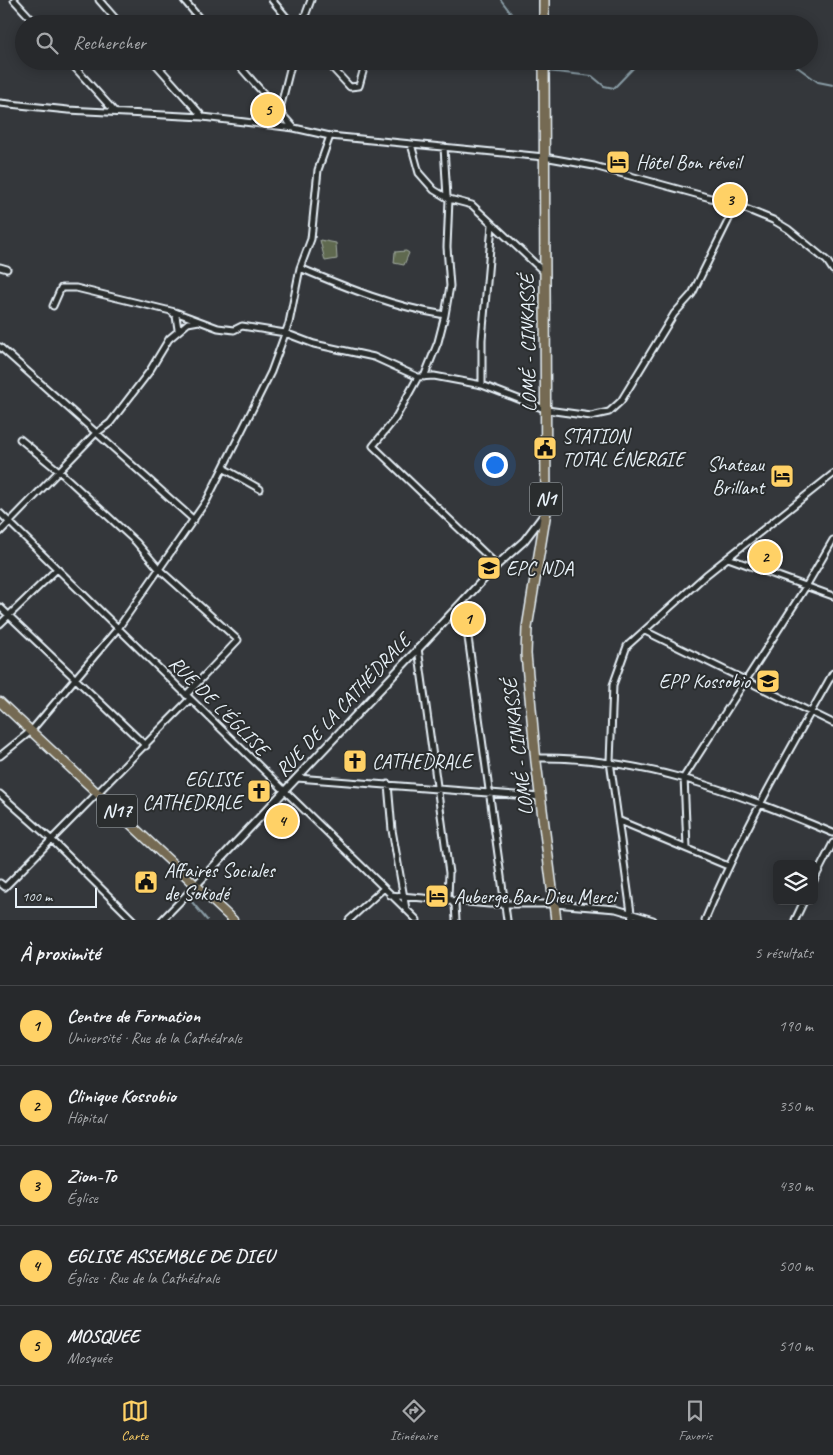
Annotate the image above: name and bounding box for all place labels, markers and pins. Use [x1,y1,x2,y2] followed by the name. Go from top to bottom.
[252,91,284,129] pin: 5
[605,149,631,175] hotel icon: Hôtel Bon réveil
[636,150,745,175] place label: Hôtel Bon réveil
[714,181,746,219] pin: 3
[562,424,687,472] place label: STATION TOTAL ÉNERGIE
[532,435,558,461] public building icon: STATION TOTAL ÉNERGIE
[707,452,766,500] place label: Shateau Brillant
[769,463,795,489] hotel icon: Shateau Brillant
[749,538,781,576] pin: 2
[476,555,502,581] school or university icon: EPC NDA
[506,556,574,581] place label: EPC NDA
[452,600,484,638] pin: 1
[755,668,781,694] school or university icon: EPP Kossobio
[659,669,751,694] place label: EPP Kossobio
[342,748,368,774] church icon: CATHEDRALE
[372,749,474,774] place label: CATHEDRALE
[142,767,245,815] place label: EGLISE CATHEDRALE
[246,778,272,804] church icon: EGLISE CATHEDRALE
[266,802,298,840] pin: 4
[164,858,277,906] place label: Affaires Sociales de Sokodé
[133,869,159,895] public building icon: Affaires Sociales de Sokodé
[424,883,450,909] hotel icon: Auberge Bar Dieu Merci
[454,884,618,909] place label: Auberge Bar Dieu Merci

